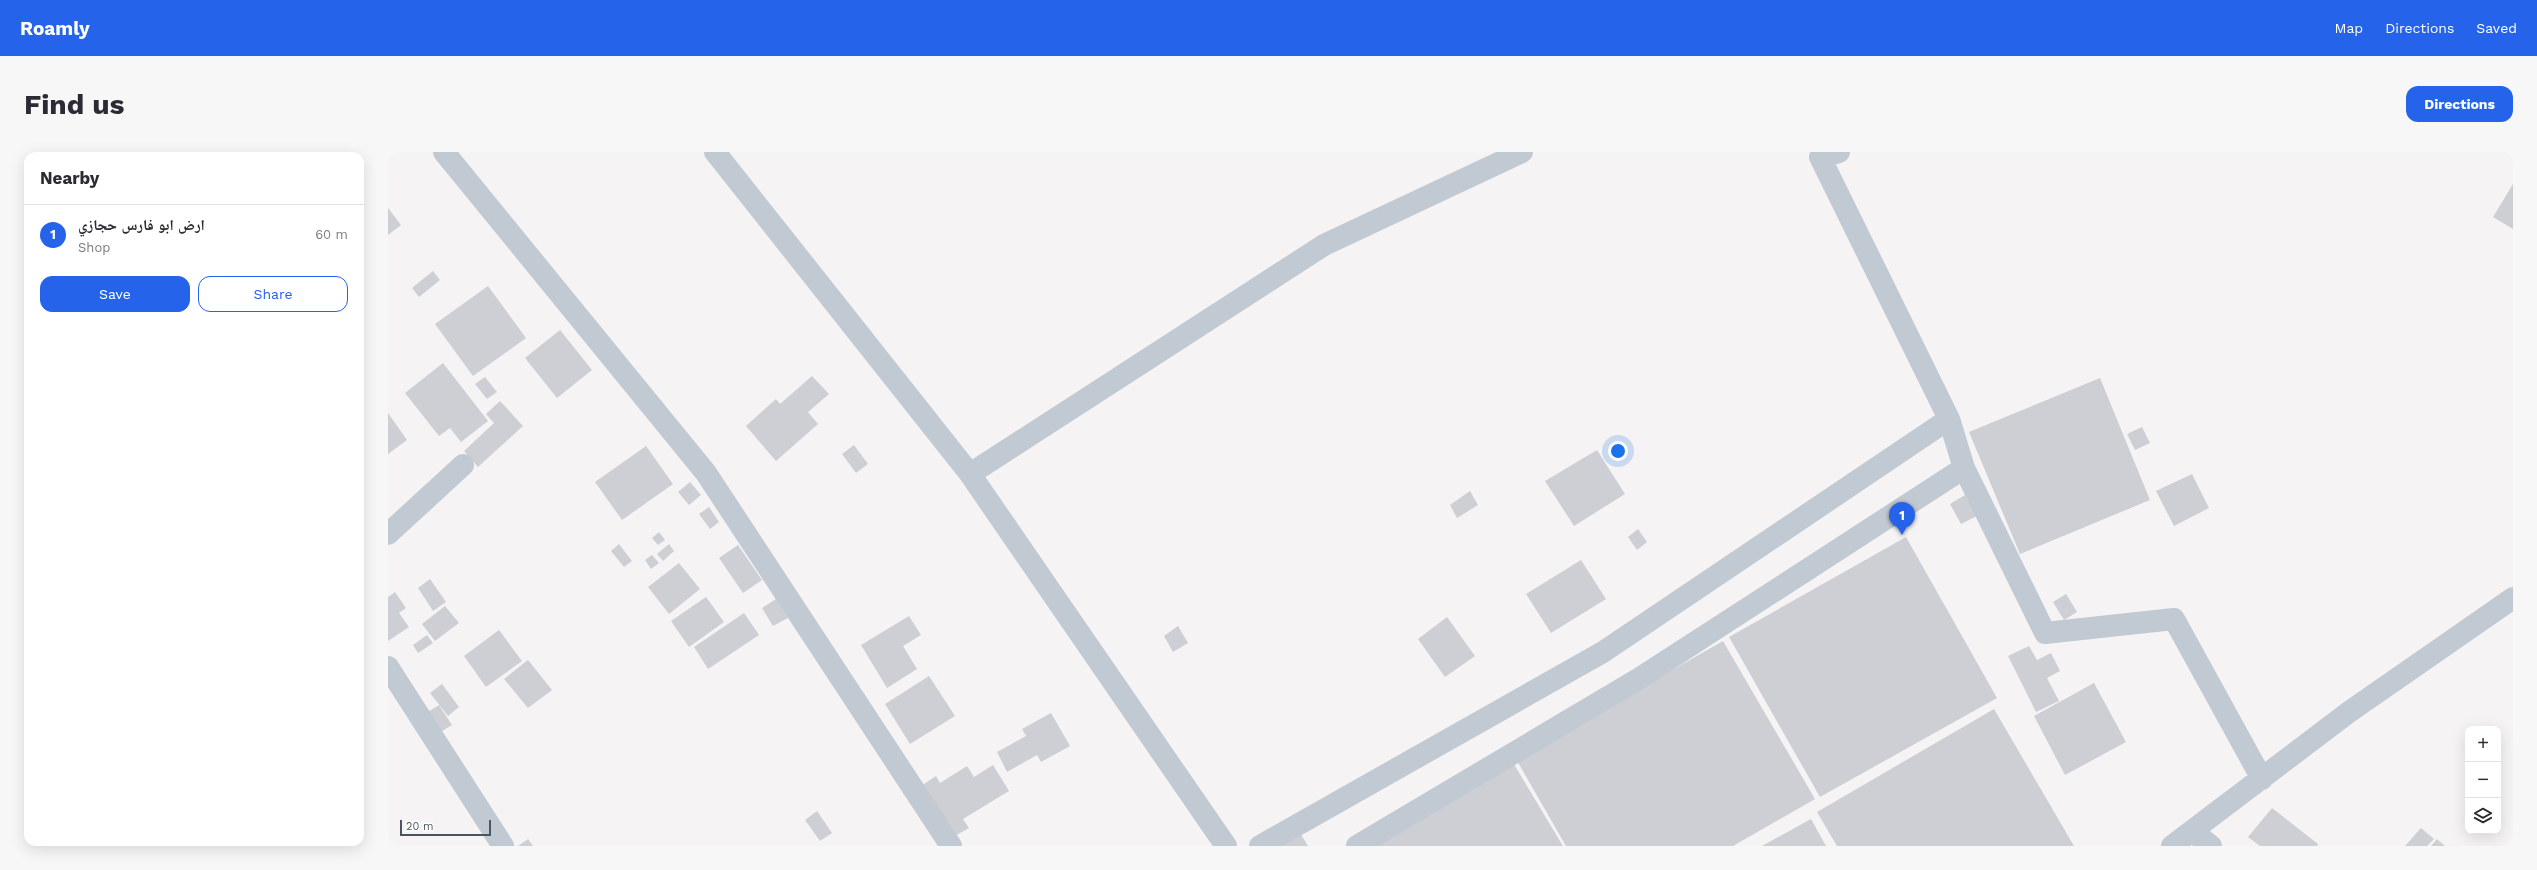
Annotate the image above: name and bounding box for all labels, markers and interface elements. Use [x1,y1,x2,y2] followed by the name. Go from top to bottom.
[20,17,90,40] text: Roamly
[2335,20,2363,36] text: Map
[2385,20,2454,36] text: Directions
[2476,20,2517,36] text: Saved
[2406,86,2513,122] button: Directions
[24,88,124,121] text: Find us
[40,168,99,188] text: Nearby
[78,216,205,234] text: ارض ابو فارس حجازي
[50,227,56,242] text: 1
[315,227,348,242] text: 60 m
[78,240,110,255] text: Shop
[40,276,190,312] button: Save
[198,276,348,312] button: Share
[1608,441,1628,461] your location
[1889,502,1915,535] pin: 1
[2465,726,2501,834] map controls
[2465,726,2501,762] button: +
[2465,762,2501,798] button: −
[2465,798,2501,834] button: layers
[400,818,491,837] scale bar
[406,820,434,833] text: 20 m

